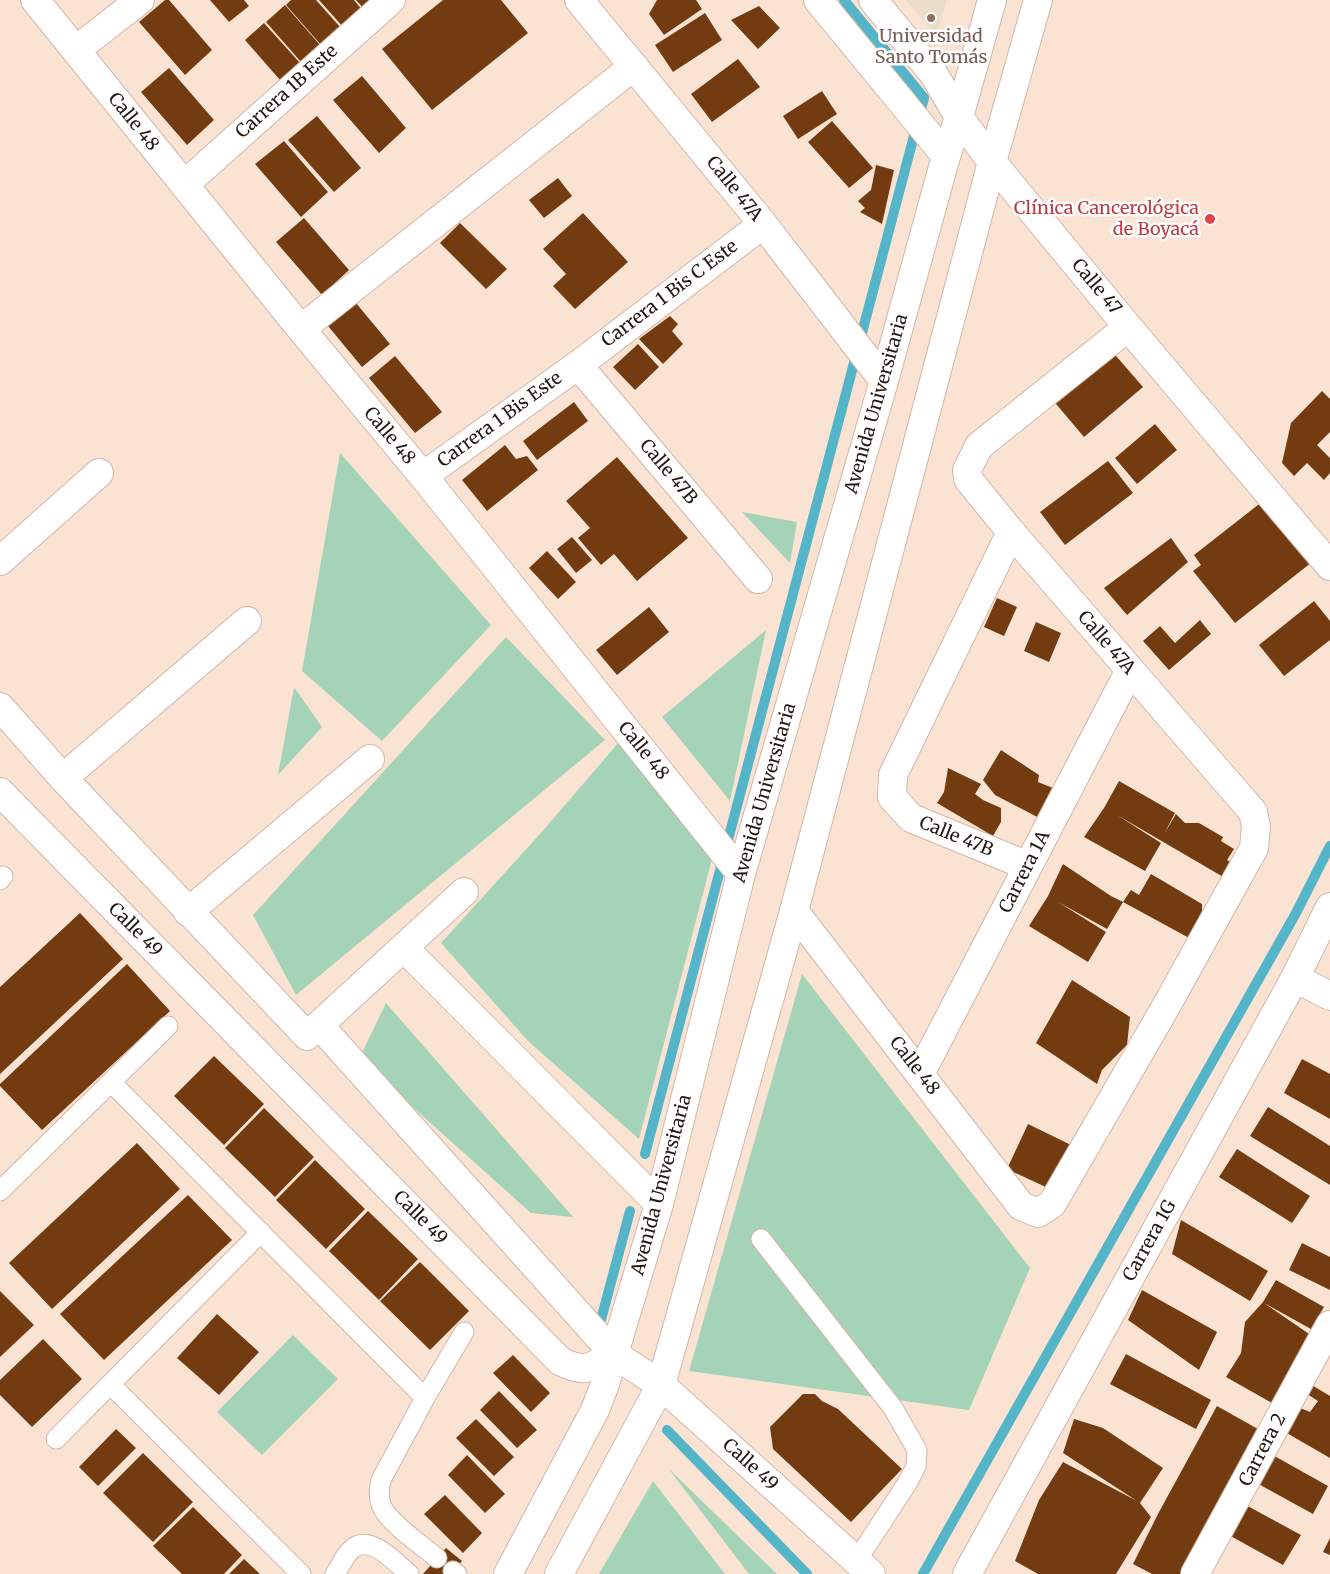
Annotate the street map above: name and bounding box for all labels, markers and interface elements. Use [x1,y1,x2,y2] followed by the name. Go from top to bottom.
[925,12,937,24] marker: Universidad Santo Tomás
[875,26,987,68] place label: Universidad Santo Tomás
[232,41,342,143] street label: Carrera 1B Este
[103,89,163,155] street label: Calle 48
[701,152,767,226] street label: Calle 47A
[1014,198,1199,240] place label: Clínica Cancerológica de Boyacá
[1203,212,1217,226] marker: Clínica Cancerológica de Boyacá
[598,236,742,352] street label: Carrera 1 Bis C Este
[1067,255,1125,319] street label: Calle 47
[841,312,913,496] street label: Avenida Universitaria
[434,368,566,472] street label: Carrera 1 Bis Este
[359,403,419,469] street label: Calle 48
[635,435,701,509] street label: Calle 47B
[1073,607,1139,679] street label: Calle 47A
[729,701,801,885] street label: Avenida Universitaria
[613,718,673,784] street label: Calle 48
[916,812,996,862] street label: Calle 47B
[995,827,1055,917] street label: Carrera 1A
[104,899,166,961] street label: Calle 49
[884,1032,944,1100] street label: Calle 48
[627,1092,697,1278] street label: Avenida Universitaria
[389,1187,451,1249] street label: Calle 49
[1119,1197,1181,1285] street label: Carrera 1G
[1235,1410,1291,1490] street label: Carrera 2
[718,1434,782,1496] street label: Calle 49

